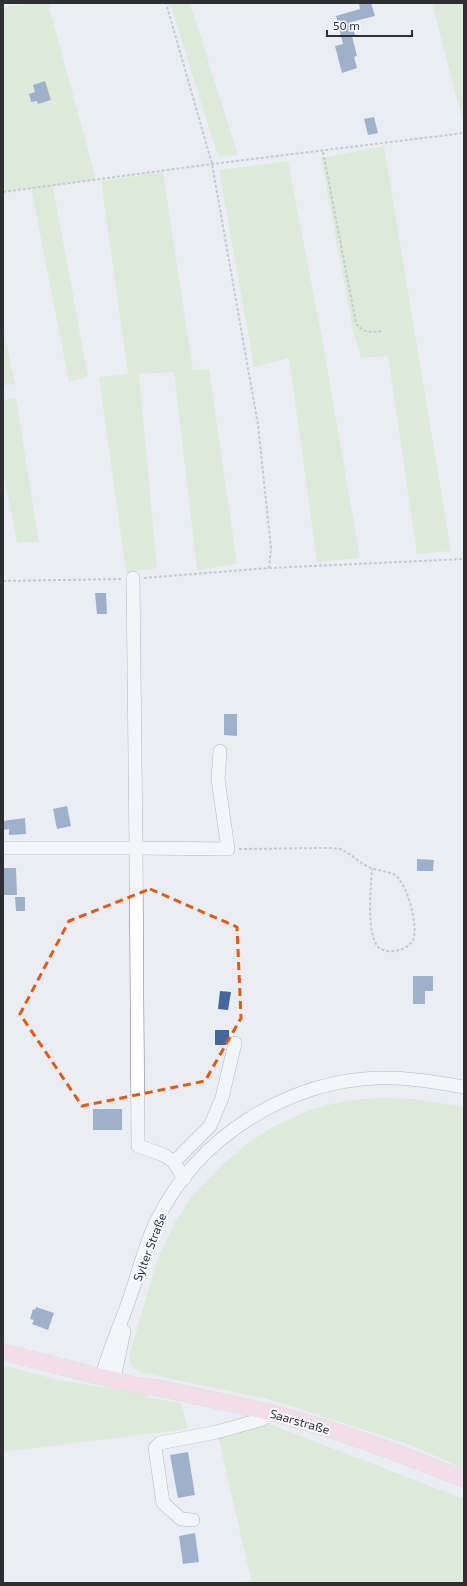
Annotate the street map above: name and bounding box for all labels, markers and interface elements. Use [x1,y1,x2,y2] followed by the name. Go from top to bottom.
[327,12,412,38] scale bar
[333,18,360,32] text: 50 m
[130,1211,168,1283] street label: Sylter Straße
[269,1406,331,1436] street label: Saarstraße

